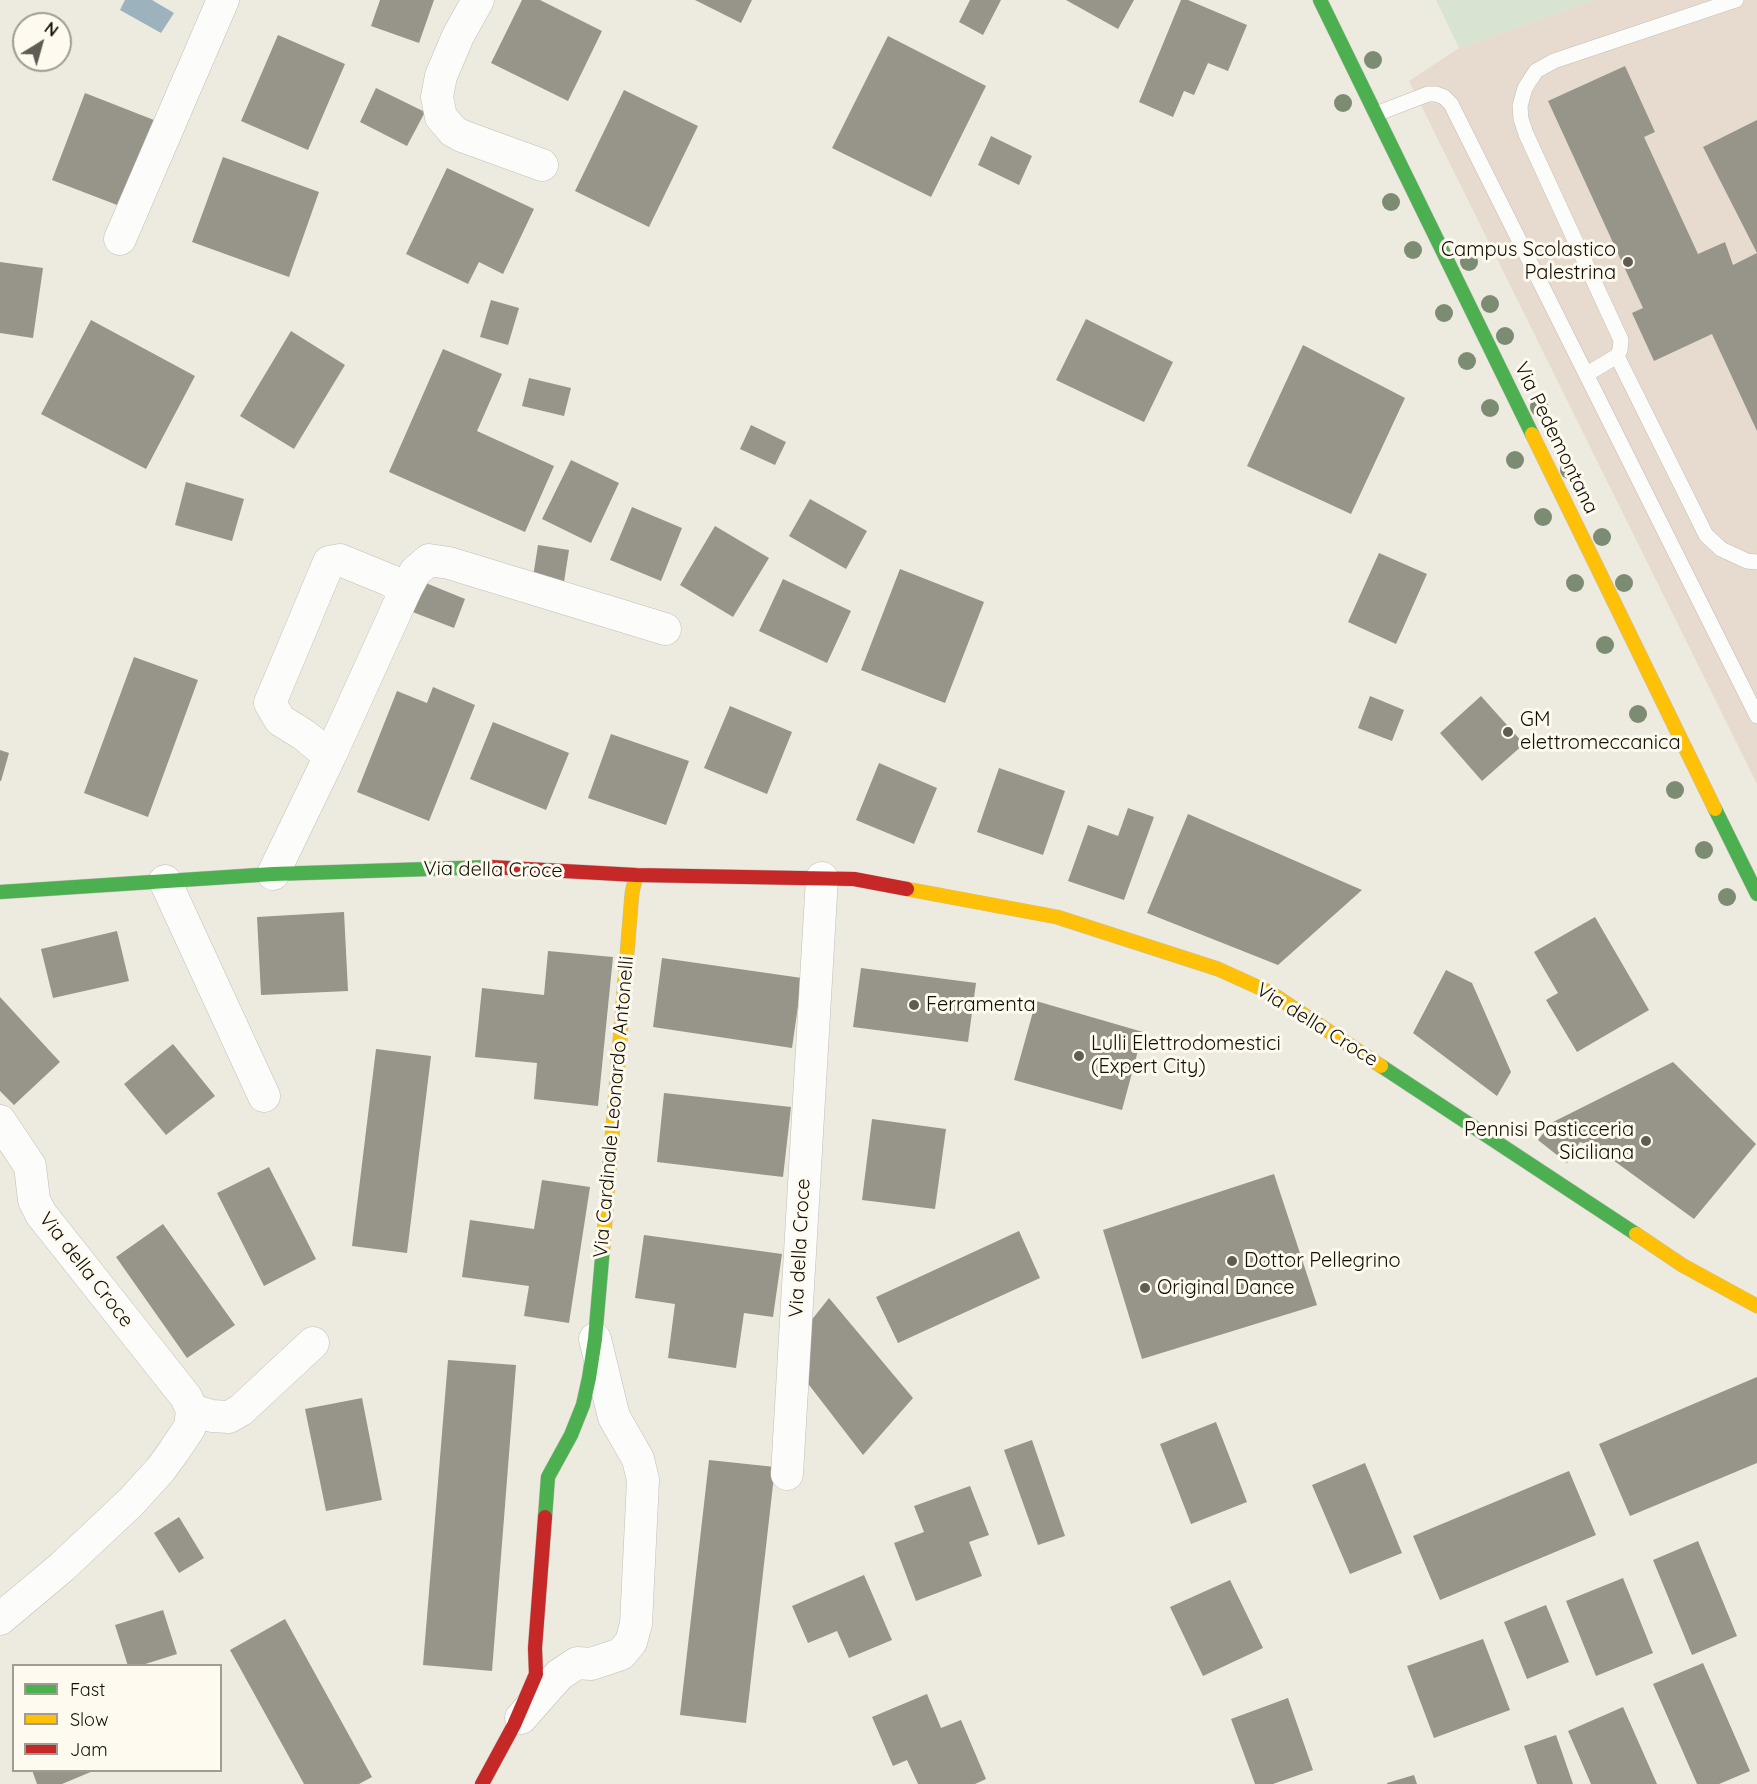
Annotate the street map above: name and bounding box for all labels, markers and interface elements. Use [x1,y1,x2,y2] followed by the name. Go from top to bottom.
[12,12,72,72] north arrow
[41,18,62,41] text: N
[1441,238,1616,285] place label: Campus Scolastico Palestrina
[1621,255,1635,269] marker: Campus Scolastico Palestrina
[1509,358,1603,518] street label: Via Pedemontana
[1520,708,1681,755] place label: GM elettromeccanica
[1501,725,1515,739] marker: GM elettromeccanica
[423,857,563,883] street label: Via della Croce
[589,955,639,1259] street label: Via Cardinale Leonardo Antonelli
[1252,978,1382,1072] street label: Via della Croce
[926,993,1036,1017] place label: Ferramenta
[907,998,921,1012] marker: Ferramenta
[1091,1032,1281,1079] place label: Lulli Elettrodomestici (Expert City)
[1072,1049,1086,1063] marker: Lulli Elettrodomestici (Expert City)
[1464,1118,1634,1165] place label: Pennisi Pasticceria Siciliana
[1639,1134,1653,1148] marker: Pennisi Pasticceria Siciliana
[784,1178,816,1318] street label: Via della Croce
[34,1208,138,1332] street label: Via della Croce
[1244,1249,1401,1273] place label: Dottor Pellegrino
[1225,1254,1239,1268] marker: Dottor Pellegrino
[1157,1276,1295,1300] place label: Original Dance
[1138,1281,1152,1295] marker: Original Dance
[12,1664,222,1772] legend
[70,1678,105,1701] text: Fast
[70,1708,108,1731] text: Slow
[70,1738,108,1761] text: Jam

